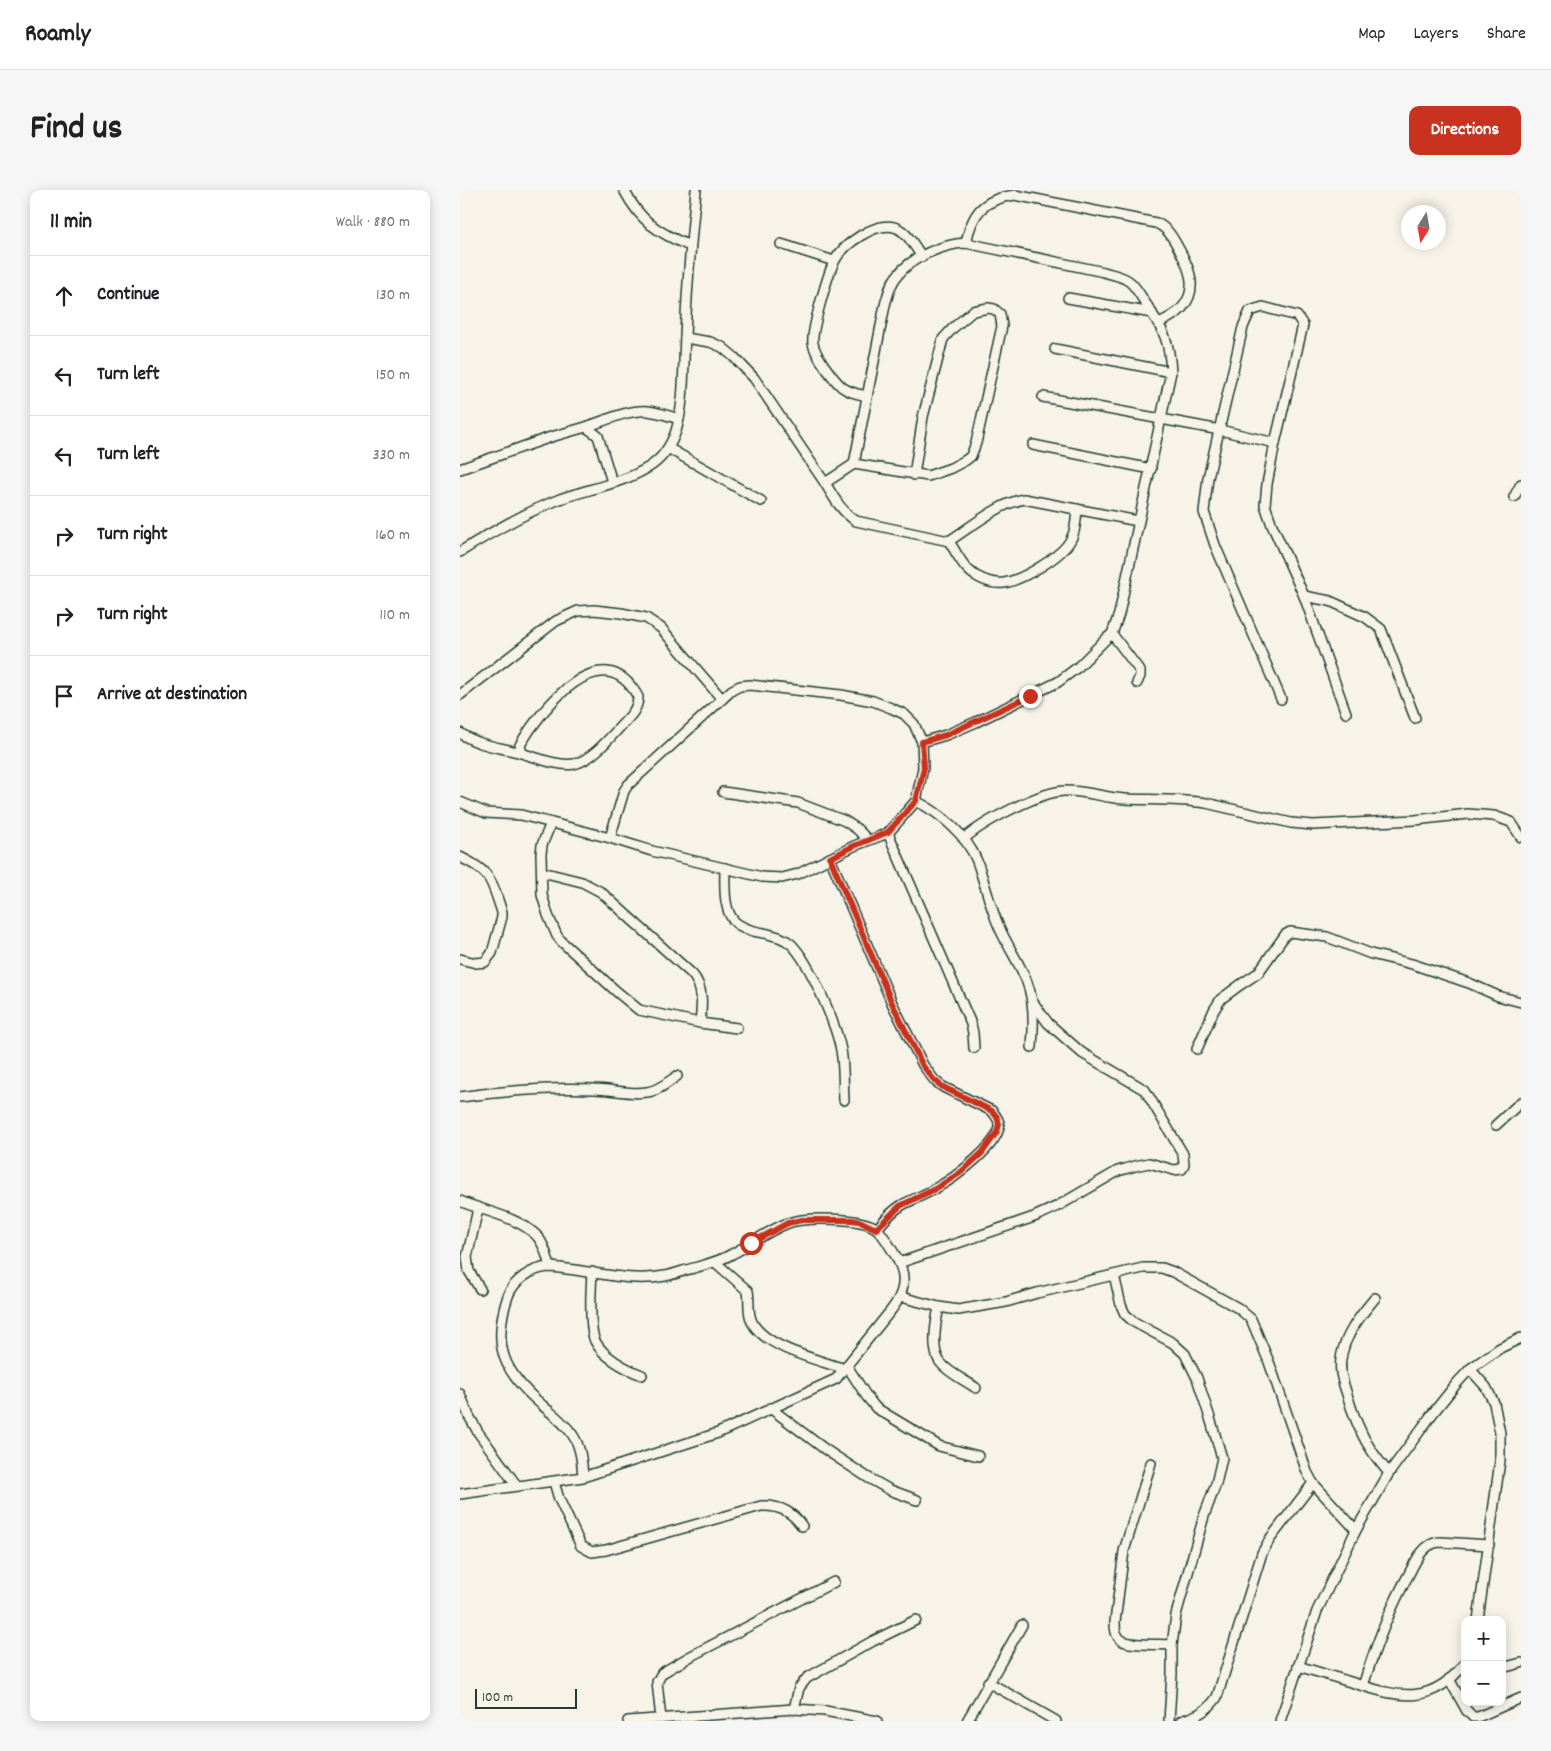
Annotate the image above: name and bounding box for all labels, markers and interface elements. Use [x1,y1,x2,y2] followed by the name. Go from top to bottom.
[25,18,91,52] text: Roamly
[1358,22,1385,47] text: Map
[1413,22,1459,47] text: Layers
[1487,22,1526,47] text: Share
[30,105,122,155] text: Find us
[1409,106,1521,155] button: Directions
[1401,205,1446,250] north arrow
[50,208,92,238] text: 11 min
[336,211,410,234] text: Walk · 880 m
[50,282,78,310] icon: ahead
[97,282,159,309] text: Continue
[376,284,410,307] text: 130 m
[50,362,78,390] icon: left
[97,362,160,389] text: Turn left
[376,364,410,387] text: 150 m
[50,442,78,470] icon: left
[97,442,160,469] text: Turn left
[372,444,410,467] text: 330 m
[50,522,78,550] icon: right
[97,522,168,549] text: Turn right
[375,524,410,547] text: 160 m
[50,602,78,630] icon: right
[97,602,168,629] text: Turn right
[380,604,410,627] text: 110 m
[50,682,78,710] icon: arrive
[97,682,247,709] text: Arrive at destination
[1019,685,1042,708] route end
[740,1232,763,1255] route start
[1461,1616,1506,1706] map controls
[1461,1616,1506,1661] button: +
[1461,1661,1506,1706] button: −
[475,1686,578,1709] scale bar
[482,1688,513,1708] text: 100 m

